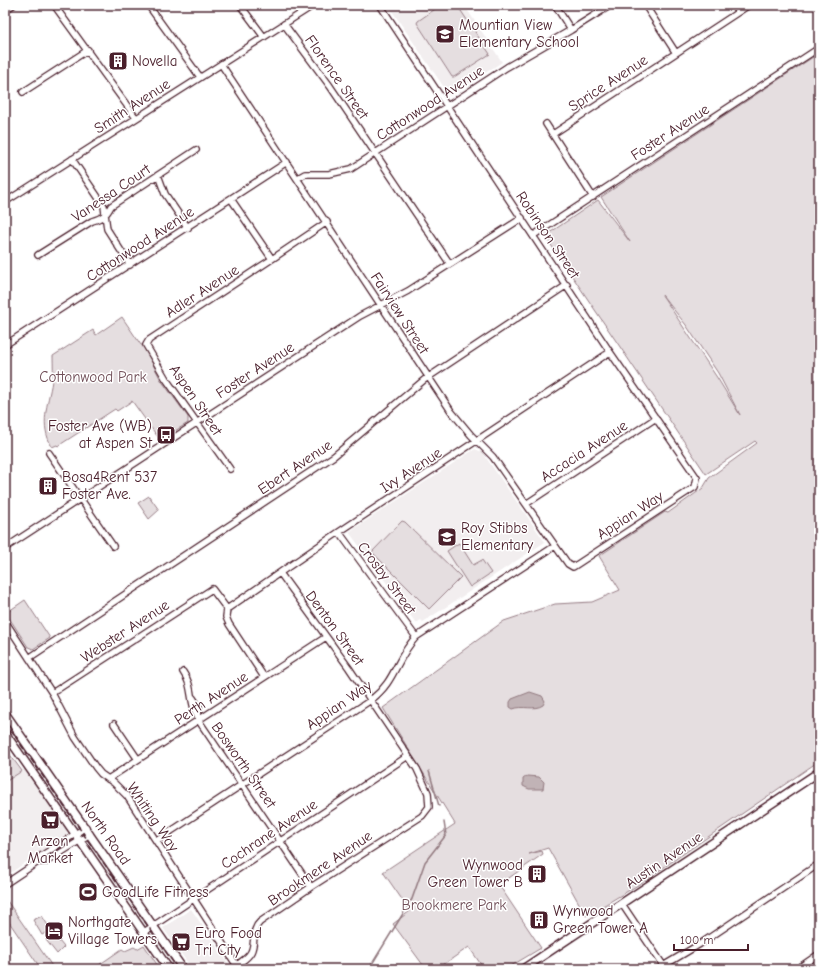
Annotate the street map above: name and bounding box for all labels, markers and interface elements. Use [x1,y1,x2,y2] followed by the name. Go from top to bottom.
[459,16,579,51] place label: Mountian View Elementary School
[434,23,456,45] school or university icon: Mountian View Elementary School
[301,31,373,123] street label: Florence Street
[107,50,129,72] building icon: Novella
[565,50,651,115] street label: Sprice Avenue
[132,52,177,70] place label: Novella
[373,61,488,144] street label: Cottonwood Avenue
[91,74,174,137] street label: Smith Avenue
[627,100,713,164] street label: Foster Avenue
[68,160,154,226] street label: Vanessa Court
[512,188,584,283] street label: Robinson Street
[83,202,198,285] street label: Cottonwood Avenue
[162,260,243,321] street label: Adler Avenue
[367,269,433,358] street label: Fairview Street
[212,338,298,402] street label: Foster Avenue
[166,361,227,439] street label: Aspen Street
[39,368,148,386] park label: Cottonwood Park
[537,416,631,486] street label: Accacia Avenue
[48,417,153,452] place label: Foster Ave (WB) at Aspen St
[155,424,177,446] bus stop icon: Foster Ave (WB) at Aspen St
[255,435,336,498] street label: Ebert Avenue
[377,443,445,496] street label: Ivy Avenue
[62,468,157,503] place label: Bosa4Rent 537 Foster Ave.
[37,475,59,497] building icon: Bosa4Rent 537 Foster Ave.
[593,487,667,543] street label: Appian Way
[461,519,534,554] place label: Roy Stibbs Elementary
[436,526,458,548] school or university icon: Roy Stibbs Elementary
[354,538,421,618] street label: Crosby Street
[302,587,369,669] street label: Denton Street
[77,596,173,666] street label: Webster Avenue
[171,667,252,728] street label: Perth Avenue
[303,676,376,734] street label: Appian Way
[208,719,281,812] street label: Bosworth Street
[123,779,183,855] street label: Whiting Way
[217,795,321,873] street label: Cochrane Avenue
[78,798,134,868] street label: North Road
[39,809,61,831] supermarket icon: Arzon Market
[264,826,376,910] street label: Brookmere Avenue
[622,827,706,892] street label: Austin Avenue
[27,832,73,867] place label: Arzon Market
[428,856,523,891] place label: Wynwood Green Tower B
[526,863,548,885] building icon: Wynwood Green Tower B
[77,881,99,903] sports icon: GoodLife Fitness
[102,883,209,901] place label: GoodLife Fitness
[402,896,507,914] park label: Brookmere Park
[553,902,648,937] place label: Wynwood Green Tower A
[528,909,550,931] building icon: Wynwood Green Tower A
[68,913,157,948] place label: Northgate Village Towers
[43,920,65,942] hotel icon: Northgate Village Towers
[195,924,262,959] place label: Euro Food Tri City
[674,926,748,952] scale bar
[170,931,192,953] supermarket icon: Euro Food Tri City
[680,933,713,947] text: 100 m

